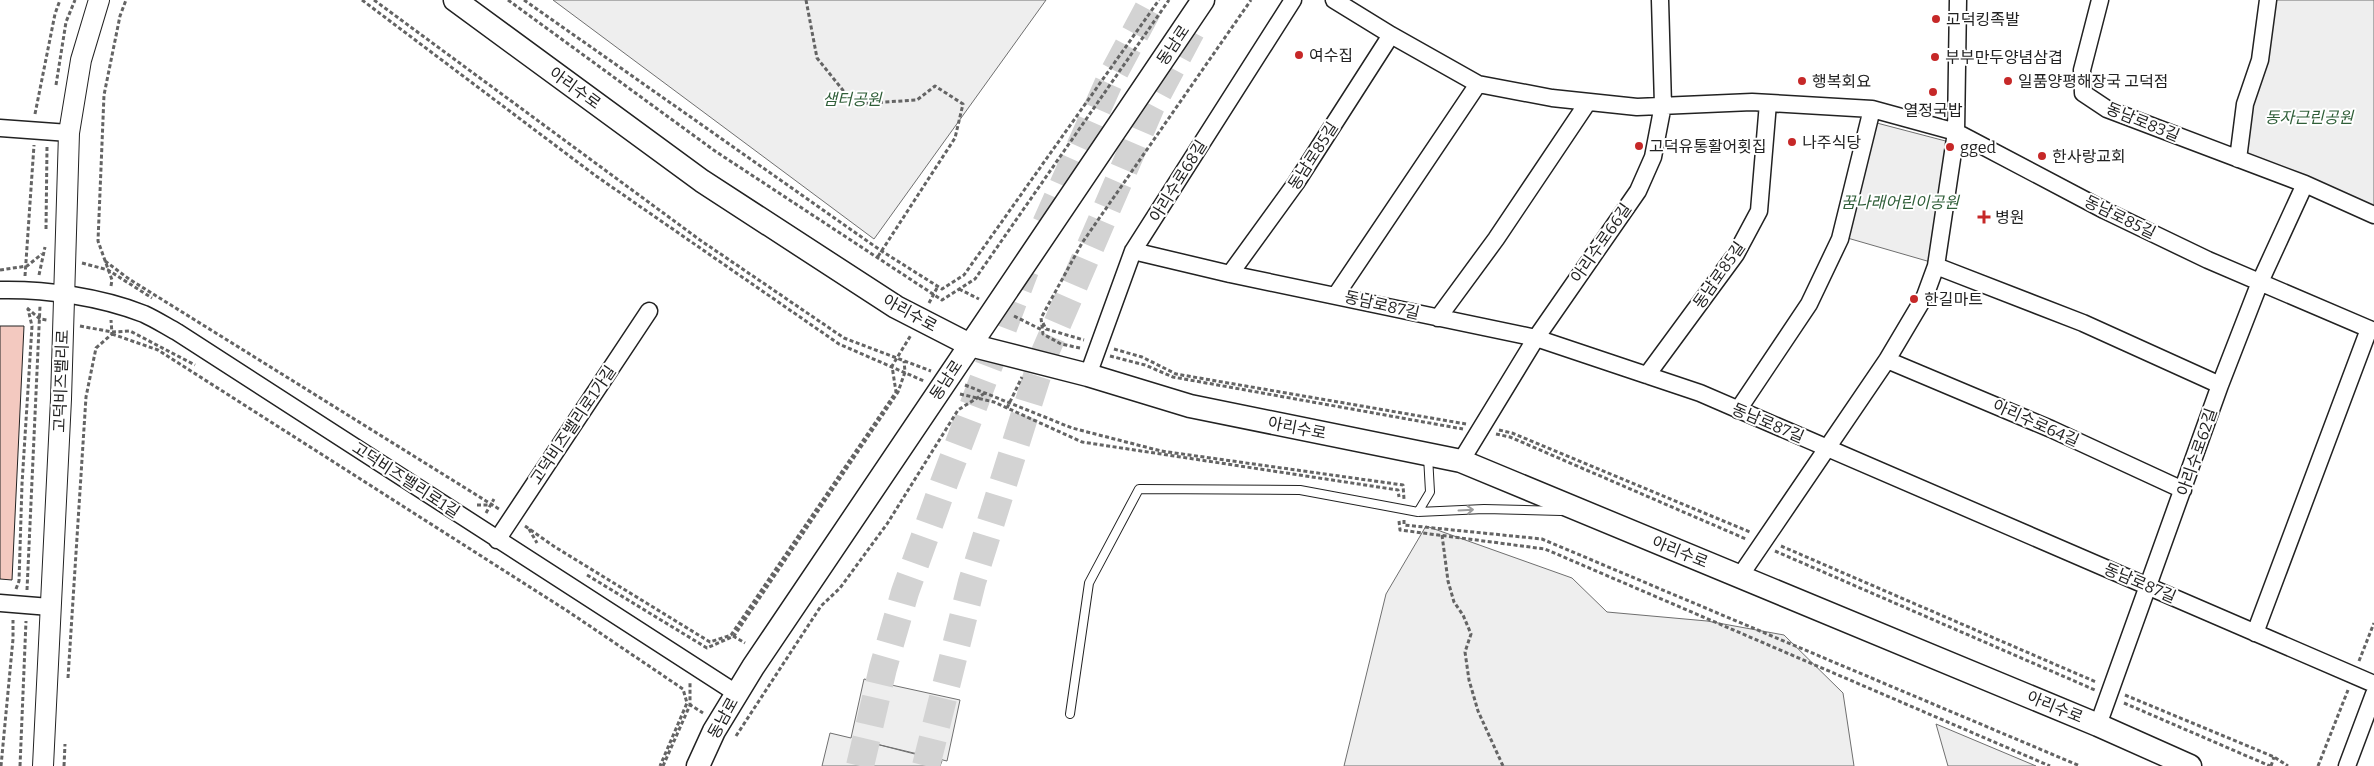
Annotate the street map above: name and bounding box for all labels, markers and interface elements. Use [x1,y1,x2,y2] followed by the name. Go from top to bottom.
[1946,10,2020,29] place label: 고덕킹족발
[1930,13,1942,25] marker: 고덕킹족발
[1153,21,1193,69] street label: 동남로
[1309,46,1353,65] place label: 여수집
[1945,48,2063,67] place label: 부부만두양념삼겹
[1293,49,1305,61] marker: 여수집
[1929,51,1941,63] marker: 부부만두양념삼겹
[546,63,605,113] street label: 아리수로
[1812,72,1871,91] place label: 행복회요
[2018,72,2168,91] place label: 일품양평해장국 고덕점
[1796,75,1808,87] marker: 행복회요
[2002,75,2014,87] marker: 일품양평해장국 고덕점
[1927,86,1939,98] marker: 열정국밥
[823,90,883,109] park label: 샘터공원
[2104,99,2182,145] street label: 동남로83길
[1904,101,1963,120] place label: 열정국밥
[2265,108,2354,127] park label: 동자근린공원
[1284,119,1342,193] street label: 동남로85길
[1802,133,1861,152] place label: 나주식당
[1786,136,1798,148] marker: 나주식당
[1145,137,1211,225] street label: 아리수로68길
[1649,137,1767,156] place label: 고덕유통활어횟집
[1960,138,1997,157] place label: gged
[1633,140,1645,152] marker: 고덕유통활어횟집
[1944,141,1956,153] marker: gged
[2052,147,2126,166] place label: 한사랑교회
[2036,150,2048,162] marker: 한사랑교회
[2081,192,2159,242] street label: 동남로85길
[1841,193,1960,212] park label: 꿈나래어린이공원
[1567,200,1635,286] street label: 아리수로66길
[1995,208,2024,227] place label: 병원
[1977,210,1991,224] marker: 병원
[1689,238,1749,312] street label: 동남로85길
[1343,287,1421,323] street label: 동남로87길
[880,290,941,336] street label: 아리수로
[1924,290,1983,309] place label: 한길마트
[1908,293,1920,305] marker: 한길마트
[50,329,72,433] street label: 고덕비즈밸리로
[926,356,966,404] street label: 동남로
[526,362,620,488] street label: 고덕비즈밸리로1가길
[1990,396,2082,450] street label: 아리수로64길
[1729,399,1807,447] street label: 동남로87길
[2173,406,2221,498] street label: 아리수로62길
[1266,413,1328,443] street label: 아리수로
[349,438,463,522] street label: 고덕비즈밸리로1길
[1458,505,1474,515] one-way arrow
[1649,532,1711,572] street label: 아리수로
[2101,559,2179,607] street label: 동남로87길
[2024,687,2086,727] street label: 아리수로
[704,694,742,742] street label: 동남로

